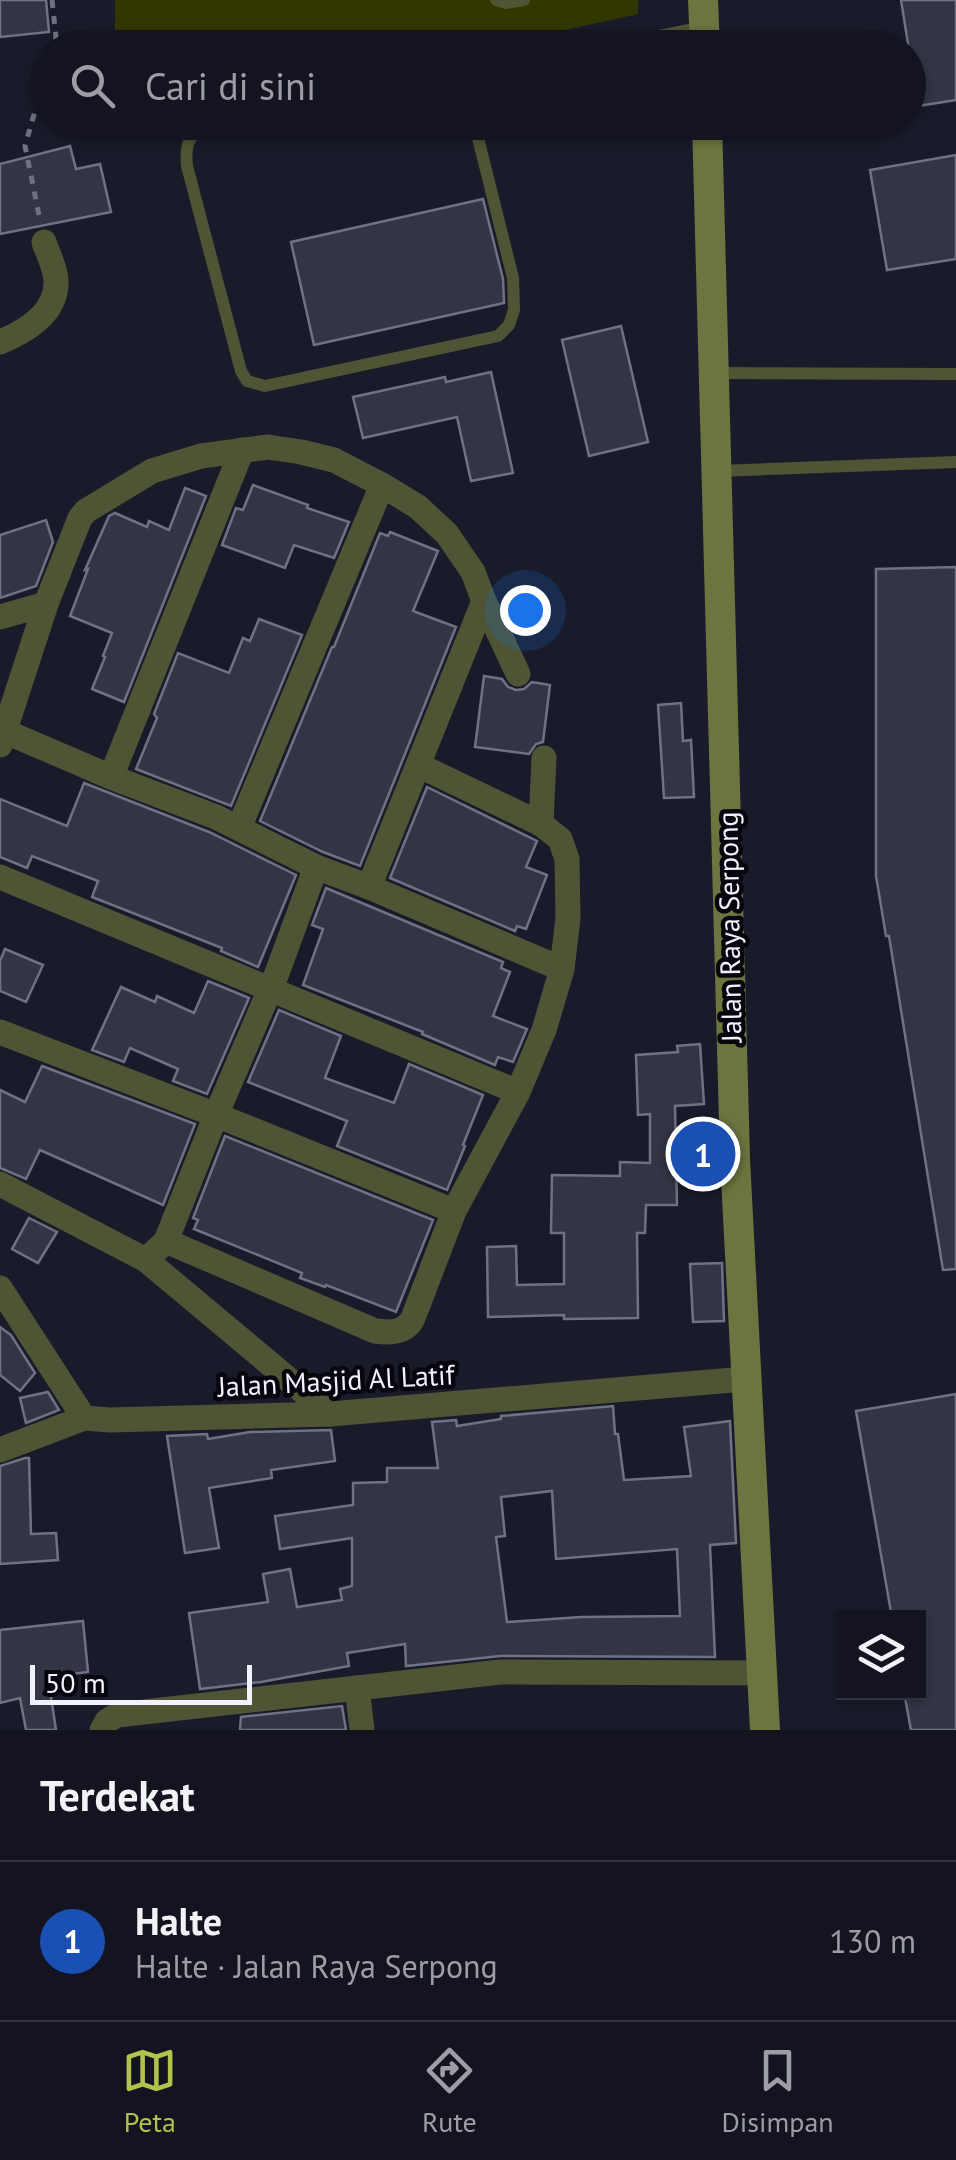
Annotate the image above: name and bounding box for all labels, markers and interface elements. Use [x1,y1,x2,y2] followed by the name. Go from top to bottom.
[30,30,926,140] search box
[65,58,120,113] icon: search
[145,61,316,110] text: Cari di sini
[500,585,551,636] your location
[708,811,750,1044] street label: Jalan Raya Serpong
[670,1116,736,1192] pin: 1
[216,1355,456,1405] street label: Jalan Masjid Al Latif
[836,1610,926,1700] map controls
[836,1610,926,1700] button: layers
[30,1660,252,1704] scale bar
[45,1664,106,1701] text: 50 m
[40,1768,195,1823] text: Terdekat
[135,1896,222,1945] text: Halte
[63,1920,82,1962] text: 1
[829,1920,916,1962] text: 130 m
[135,1945,498,1987] text: Halte · Jalan Raya Serpong
[122,2043,177,2140] tab: Peta
[422,2043,477,2140] tab: Rute
[721,2043,834,2140] tab: Disimpan

